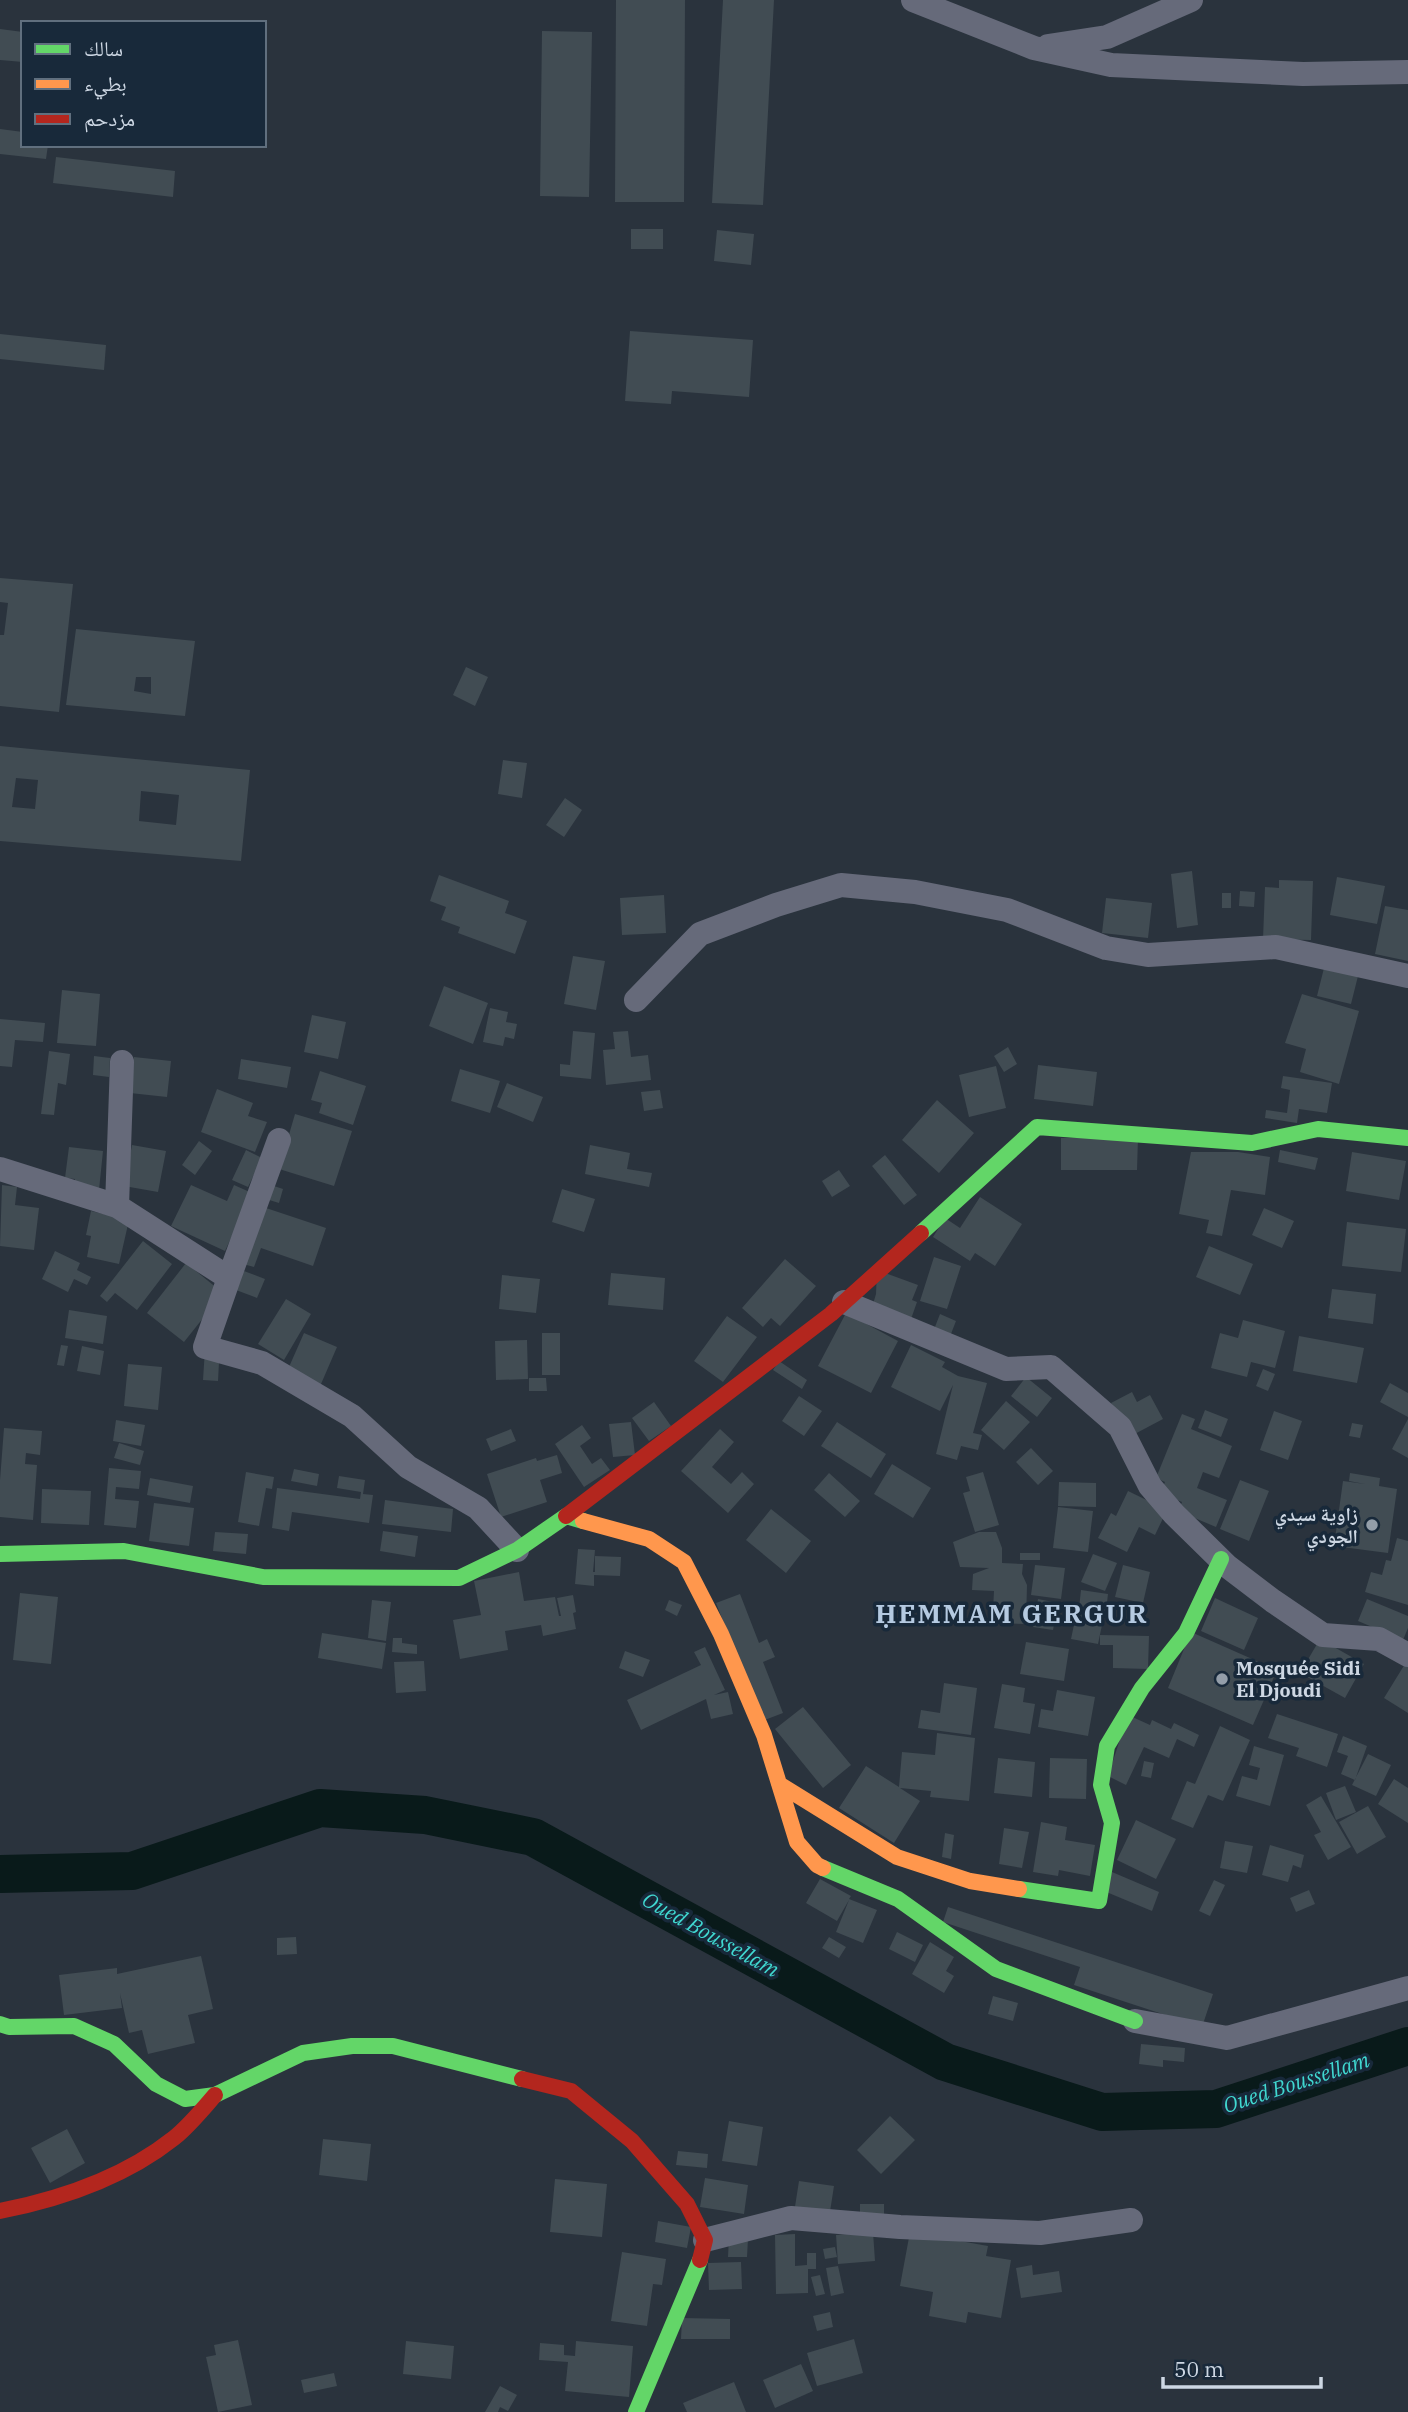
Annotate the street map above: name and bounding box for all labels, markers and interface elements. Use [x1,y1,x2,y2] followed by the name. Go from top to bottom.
[21,21,266,147] legend
[84,34,123,62] text: سالك
[84,69,127,100] text: بطيء
[84,104,135,133] text: مزدحم
[1275,1502,1358,1552] place label: زاوية سيدي الجودي
[1364,1517,1380,1533] marker: زاوية سيدي الجودي
[875,1596,1149,1630] district label: ḤEMMAM GERGUR
[1236,1656,1361,1702] place label: Mosquée Sidi El Djoudi
[1214,1671,1230,1687] marker: Mosquée Sidi El Djoudi
[638,1885,785,1983] water label: Oued Boussellam
[1219,2045,1373,2119] water label: Oued Boussellam
[1163,2346,1320,2390] scale bar
[1174,2355,1224,2383] text: 50 m

